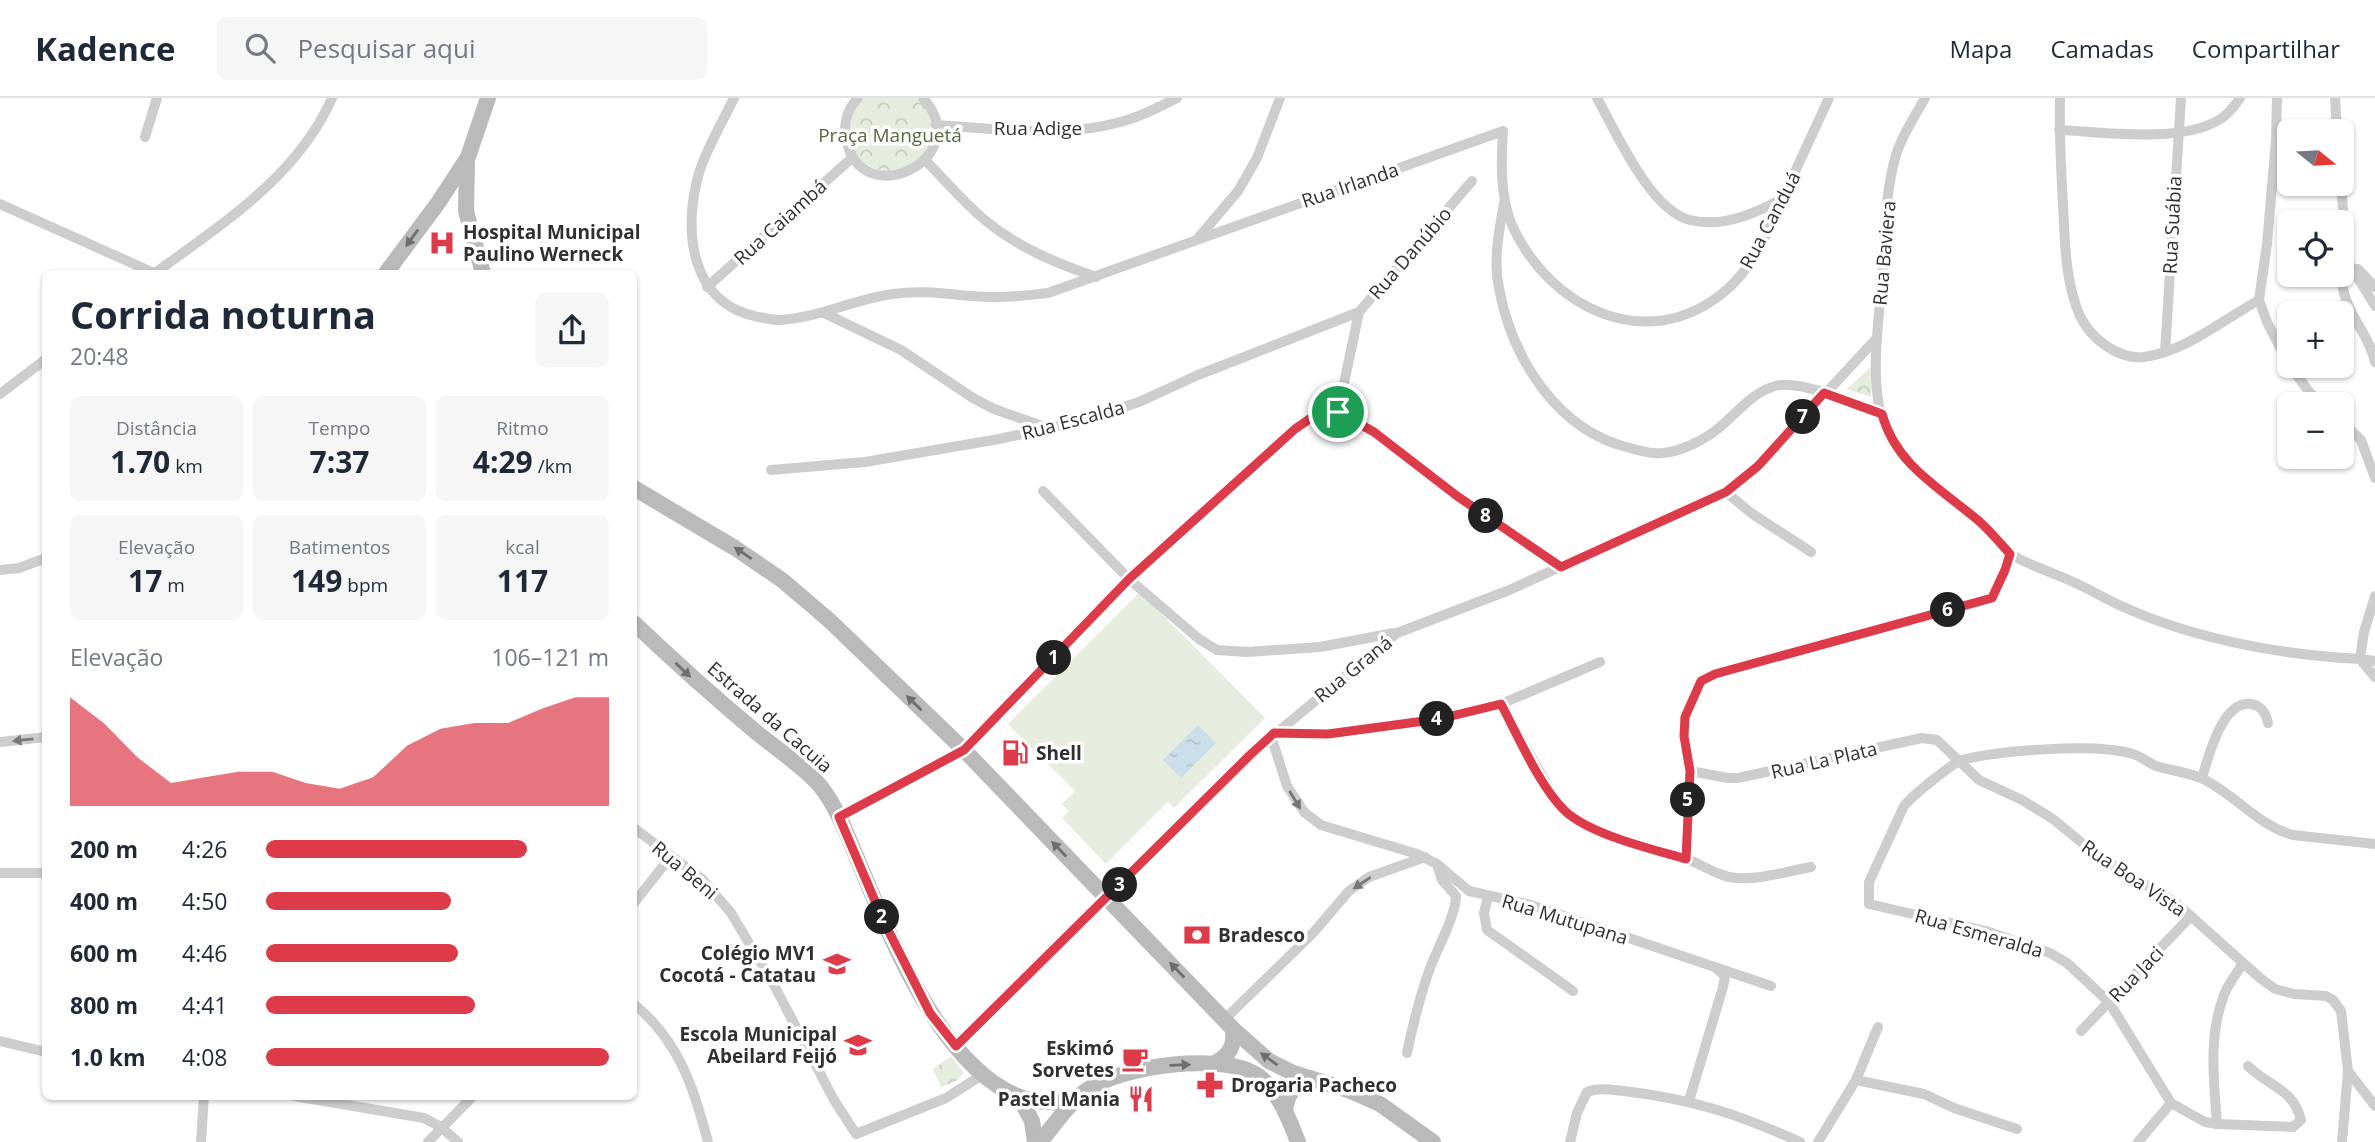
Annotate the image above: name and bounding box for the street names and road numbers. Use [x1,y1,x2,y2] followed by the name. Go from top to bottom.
[994,115,1082,141] street label: Rua Adige
[1298,156,1402,214] street label: Rua Irlanda
[1733,167,1807,273] street label: Rua Canduá
[728,173,832,271] street label: Rua Caiambá
[2156,175,2188,275] street label: Rua Suábia
[1866,200,1902,306] street label: Rua Baviera
[1363,201,1457,305] street label: Rua Danúbio
[1019,394,1127,446] street label: Rua Escalda
[1309,630,1397,708] street label: Rua Graná
[702,655,838,779] street label: Estrada da Cacuia
[1768,735,1880,785] street label: Rua La Plata
[2077,834,2191,922] street label: Rua Boa Vista
[647,835,723,905] street label: Rua Beni
[1499,887,1631,951] street label: Rua Mutupana
[1912,902,2046,964] street label: Rua Esmeralda
[2103,940,2169,1008] street label: Rua Jaci

